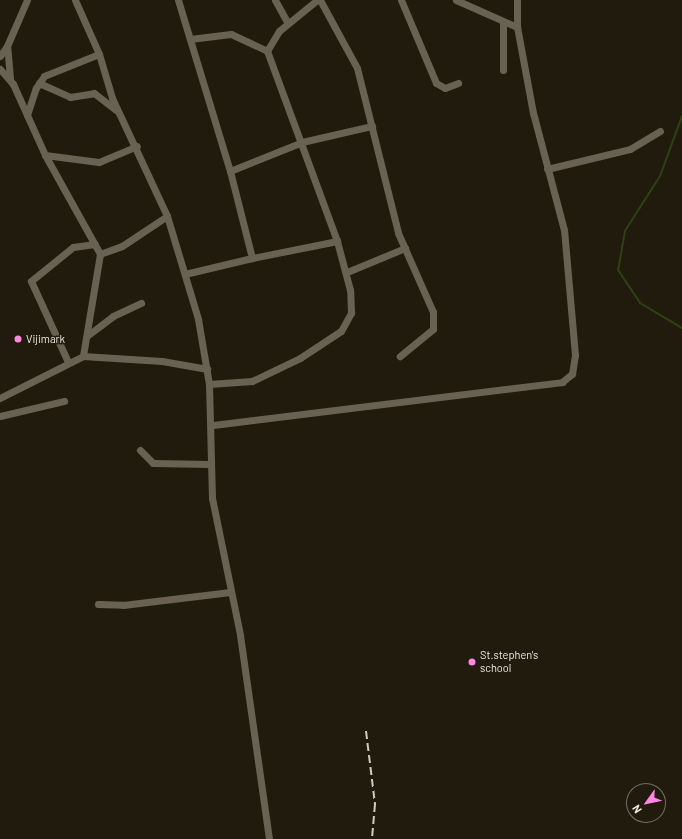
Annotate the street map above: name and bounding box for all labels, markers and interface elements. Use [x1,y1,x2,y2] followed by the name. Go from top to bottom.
[26,332,65,346] place label: Vijimark
[13,334,23,344] marker: Vijimark
[480,649,538,675] place label: St.stephen's school
[467,657,477,667] marker: St.stephen's school
[626,783,666,823] north arrow
[629,803,644,816] text: N

